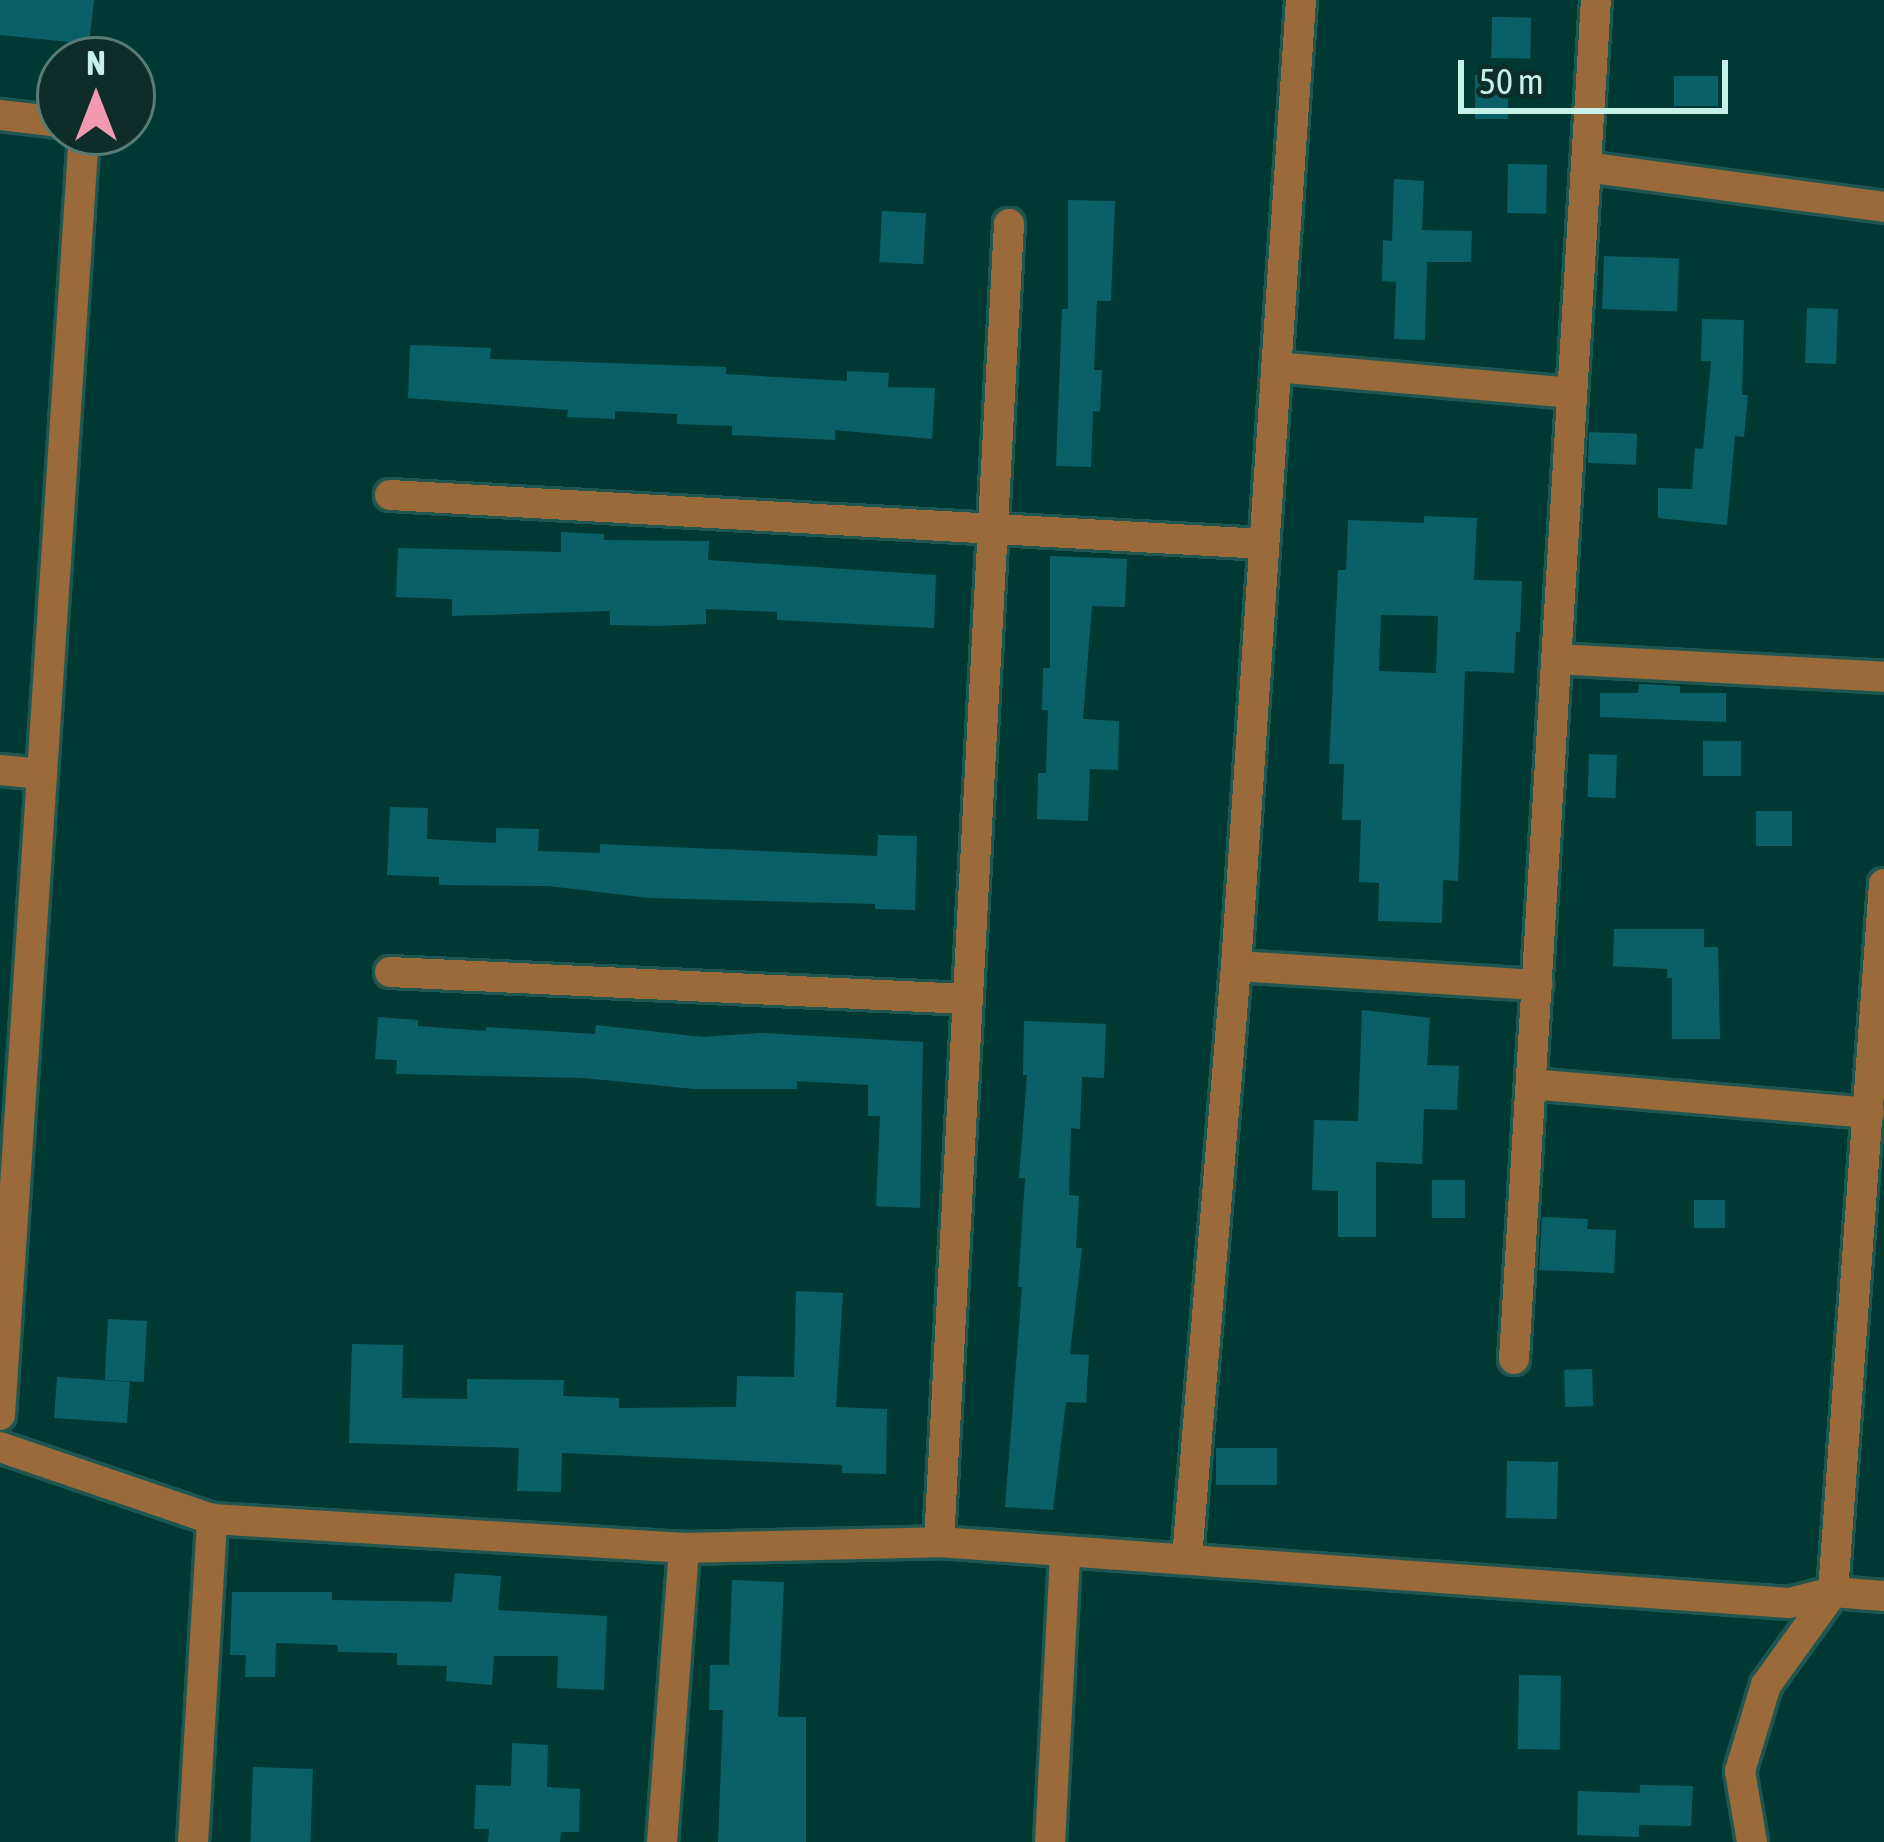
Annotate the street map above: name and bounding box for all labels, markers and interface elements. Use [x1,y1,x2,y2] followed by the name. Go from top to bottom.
[36,36,156,156] north arrow
[1464,36,1734,110] scale bar
[86,44,106,82] text: N
[1479,60,1544,102] text: 50 m

